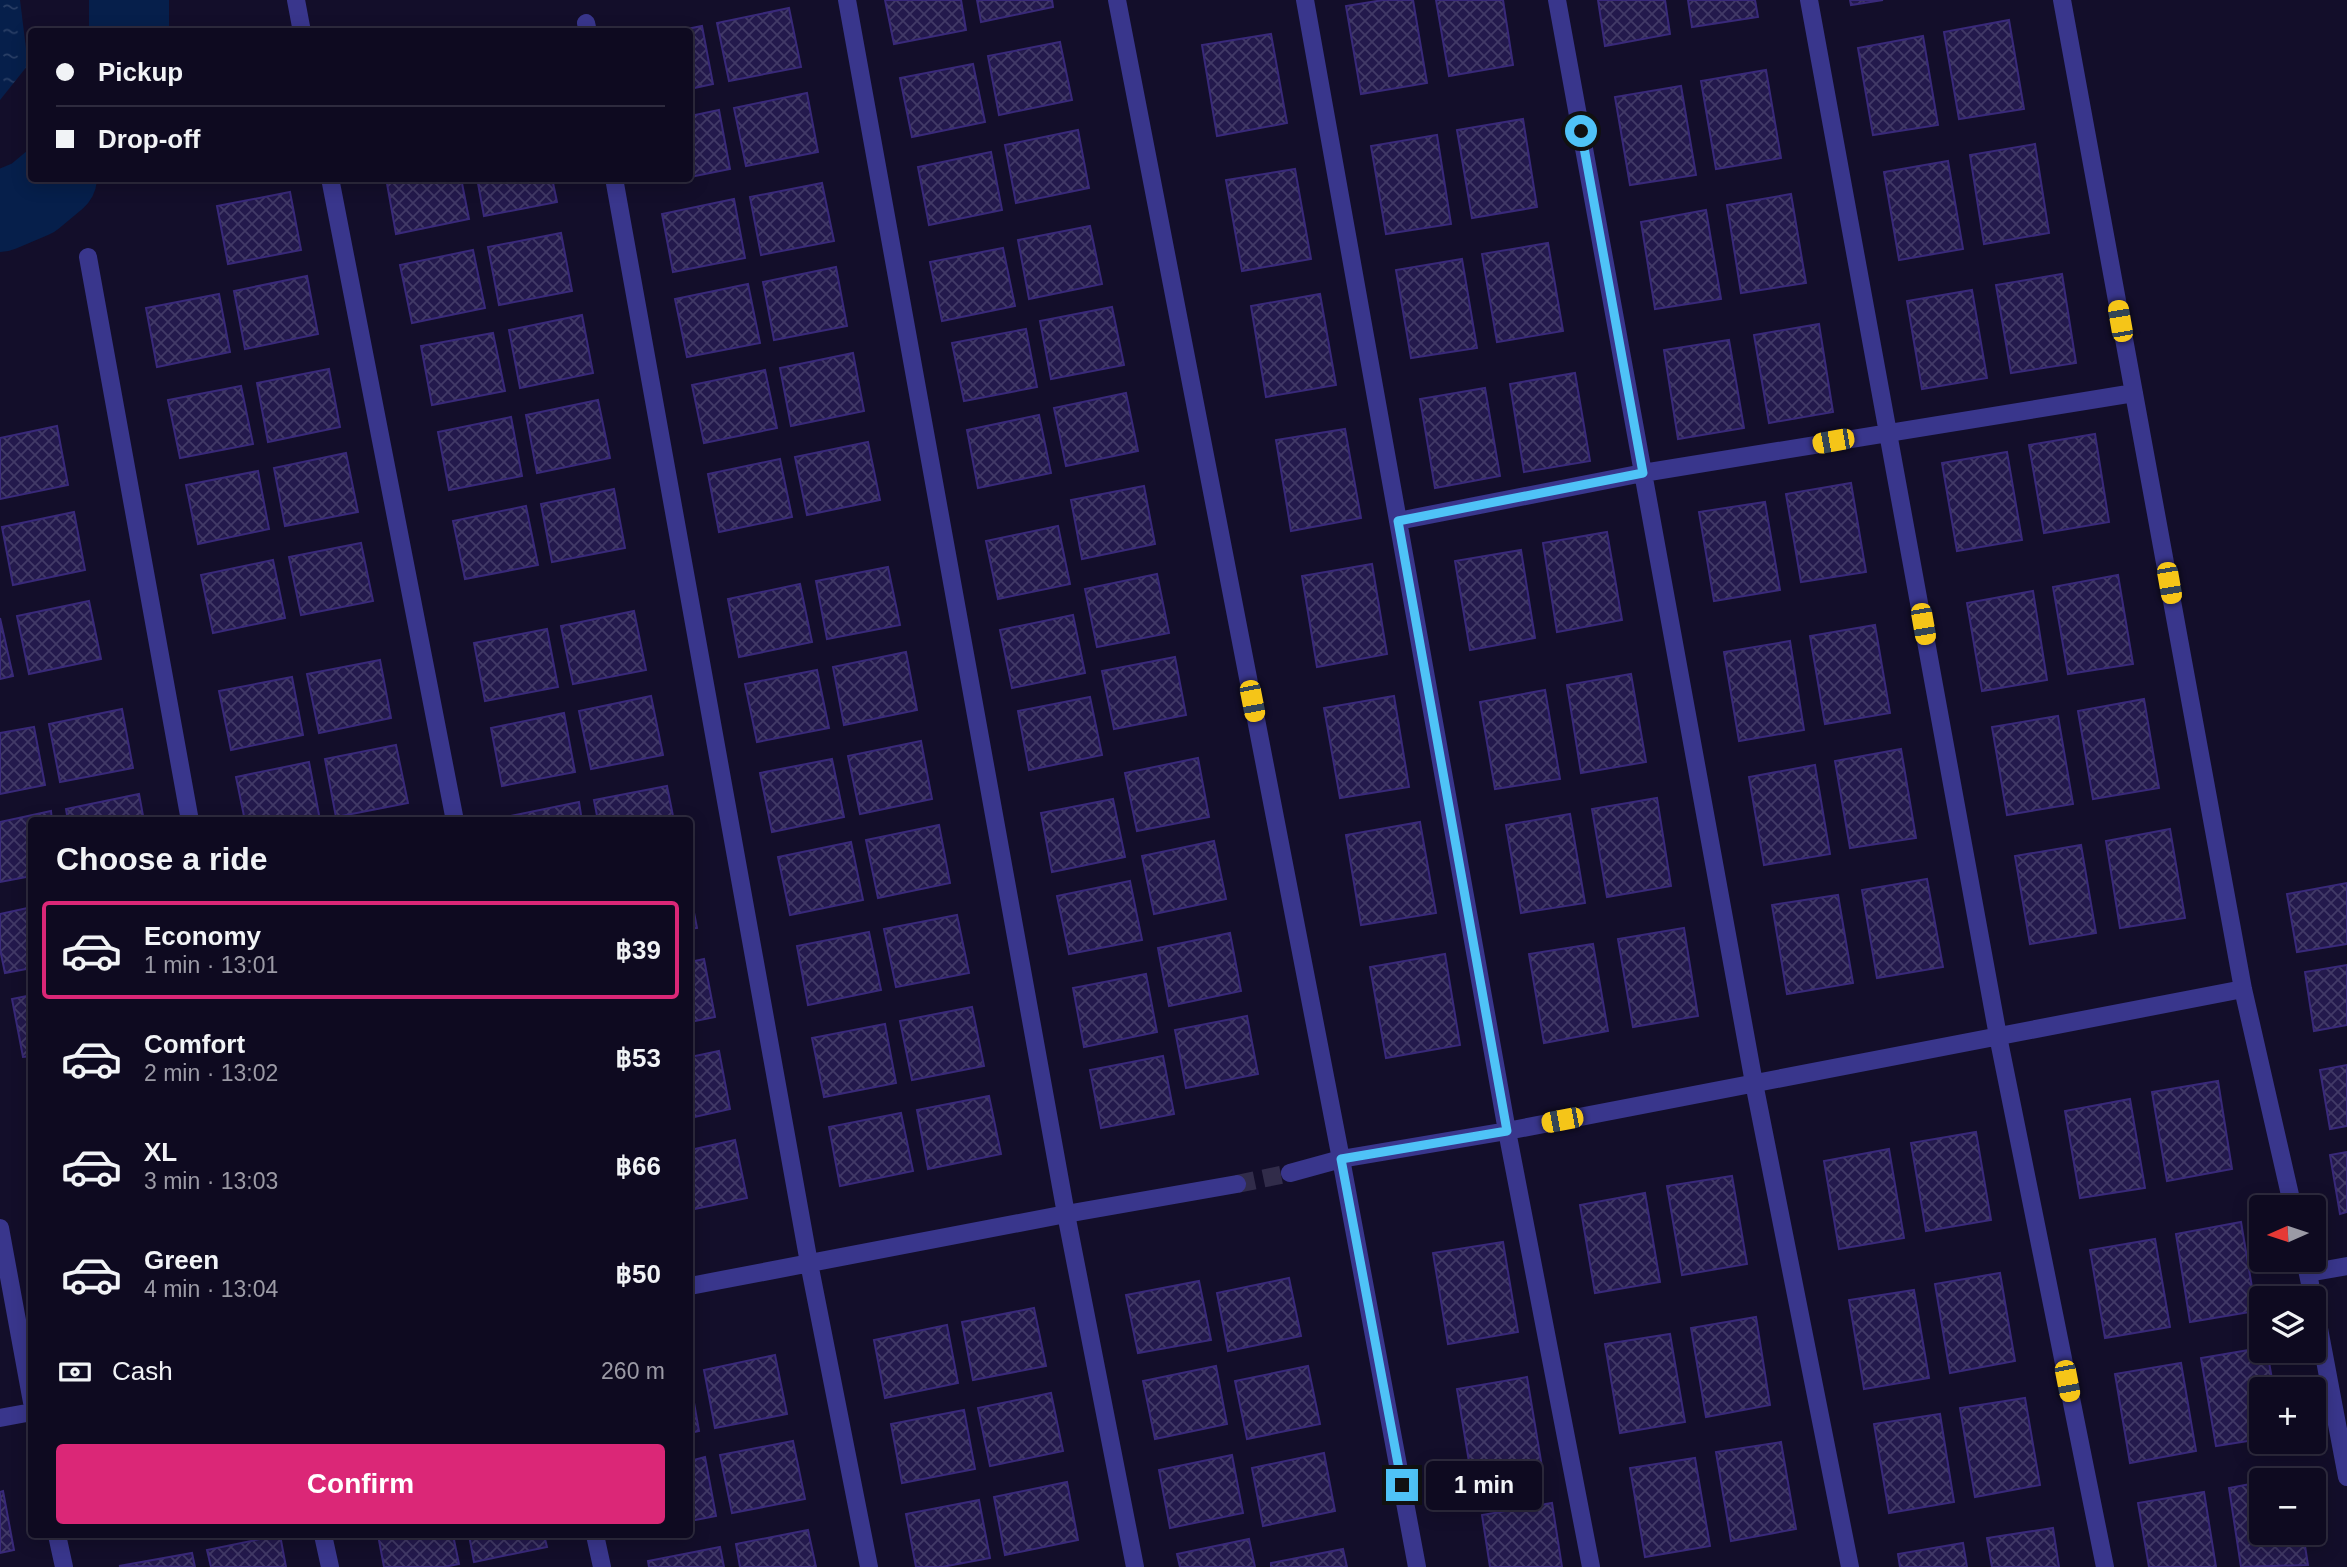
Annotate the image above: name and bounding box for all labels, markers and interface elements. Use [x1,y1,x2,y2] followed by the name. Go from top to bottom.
[98,57,183,87] text: Pickup
[1565,115,1597,147] route start
[98,124,201,154] text: Drop-off
[2107,298,2134,344] car
[1811,427,1856,455] car
[2156,560,2183,606] car
[1910,601,1937,647] car
[1238,678,1267,724] car
[56,841,268,877] text: Choose a ride
[60,919,123,982] icon: car
[144,921,261,951] text: Economy
[616,935,661,965] text: ฿39
[144,952,278,978] text: 1 min · 13:01
[60,1027,123,1090] icon: car
[144,1029,245,1059] text: Comfort
[616,1043,661,1073] text: ฿53
[144,1060,278,1086] text: 2 min · 13:02
[1540,1106,1585,1134] car
[60,1135,123,1198] icon: car
[144,1137,177,1167] text: XL
[616,1151,661,1181] text: ฿66
[144,1168,278,1194] text: 3 min · 13:03
[2249,1195,2326,1272] north arrow
[2249,1195,2326,1545] map controls
[60,1243,123,1306] icon: car
[144,1245,219,1275] text: Green
[616,1259,661,1289] text: ฿50
[144,1276,278,1302] text: 4 min · 13:04
[2249,1286,2326,1363] button: layers
[56,1353,94,1391] icon: cash
[112,1356,173,1386] text: Cash
[601,1358,665,1384] text: 260 m
[2053,1358,2082,1404] car
[2249,1377,2326,1454] button: +
[56,1444,665,1524] button: Confirm
[1426,1460,1542,1510] callout: 1 min
[2249,1468,2326,1545] button: −
[1386,1469,1418,1501] route end
[1454,1472,1514,1498] text: 1 min

